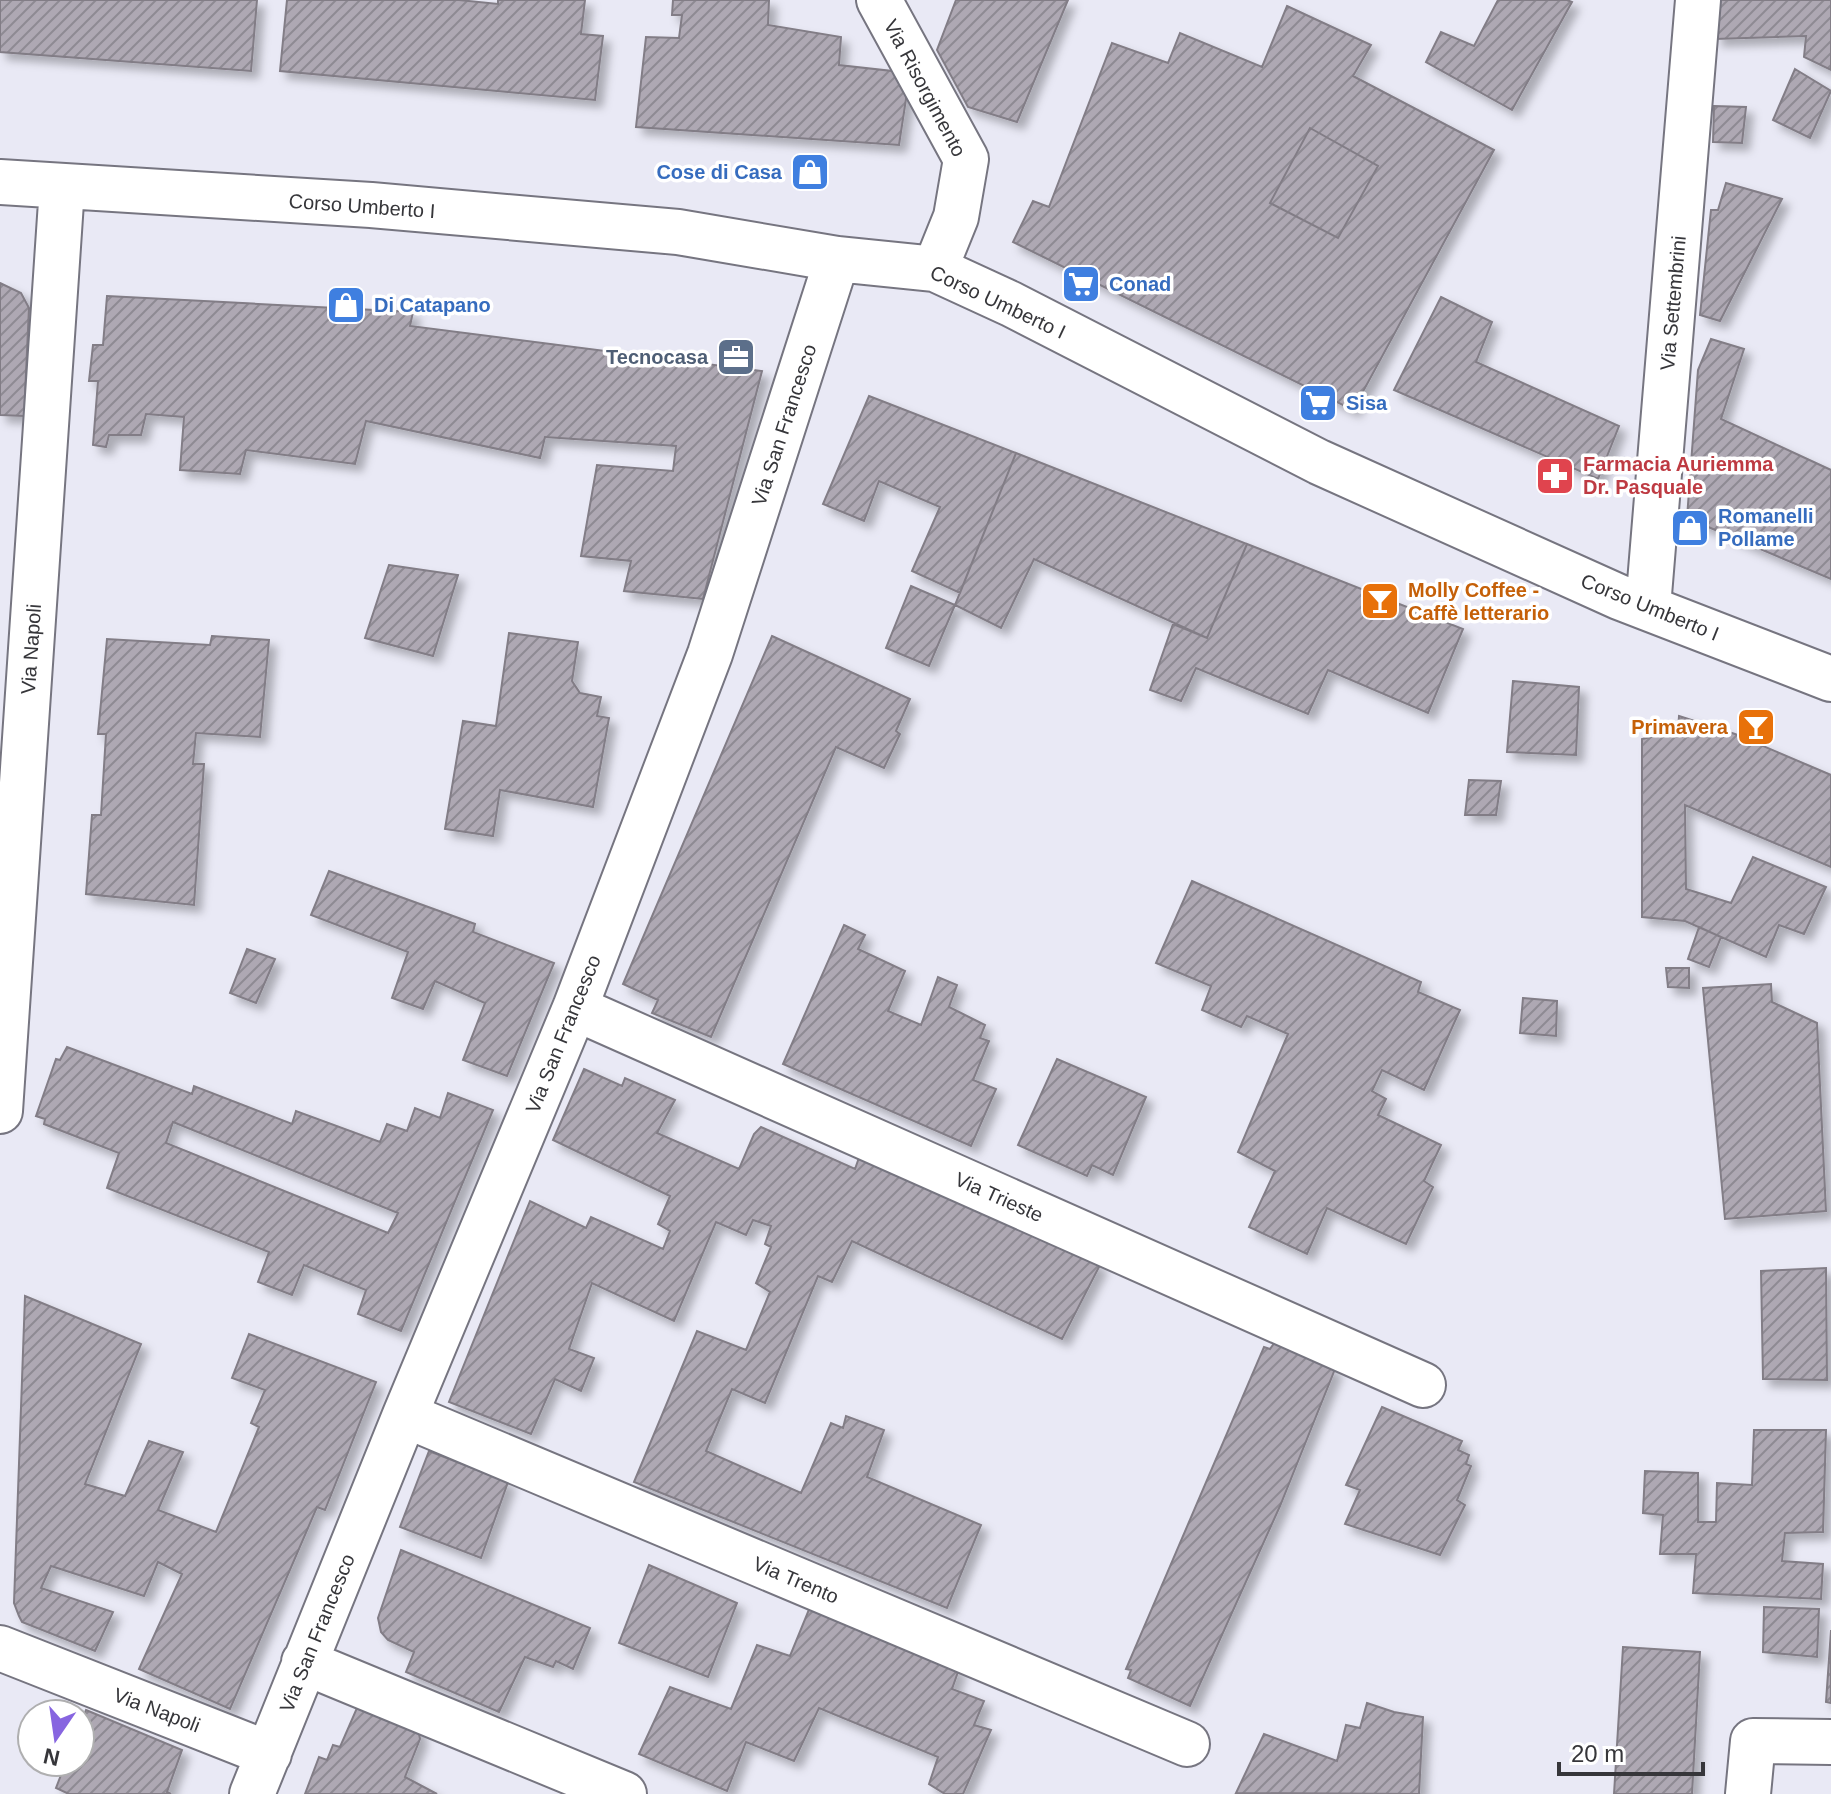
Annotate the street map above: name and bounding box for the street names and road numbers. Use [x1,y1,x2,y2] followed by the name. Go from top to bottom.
[880,16,970,160] street label: Via Risorgimento
[288,190,436,222] street label: Corso Umberto I
[1656,235,1690,371] street label: Via Settembrini
[927,261,1069,343] street label: Corso Umberto I
[747,341,821,509] street label: Via San Francesco
[1578,569,1722,645] street label: Corso Umberto I
[17,603,45,695] street label: Via Napoli
[521,952,605,1116] street label: Via San Francesco
[952,1168,1046,1226] street label: Via Trieste
[275,1551,359,1715] street label: Via San Francesco
[750,1552,842,1608] street label: Via Trento
[111,1683,203,1737] street label: Via Napoli

